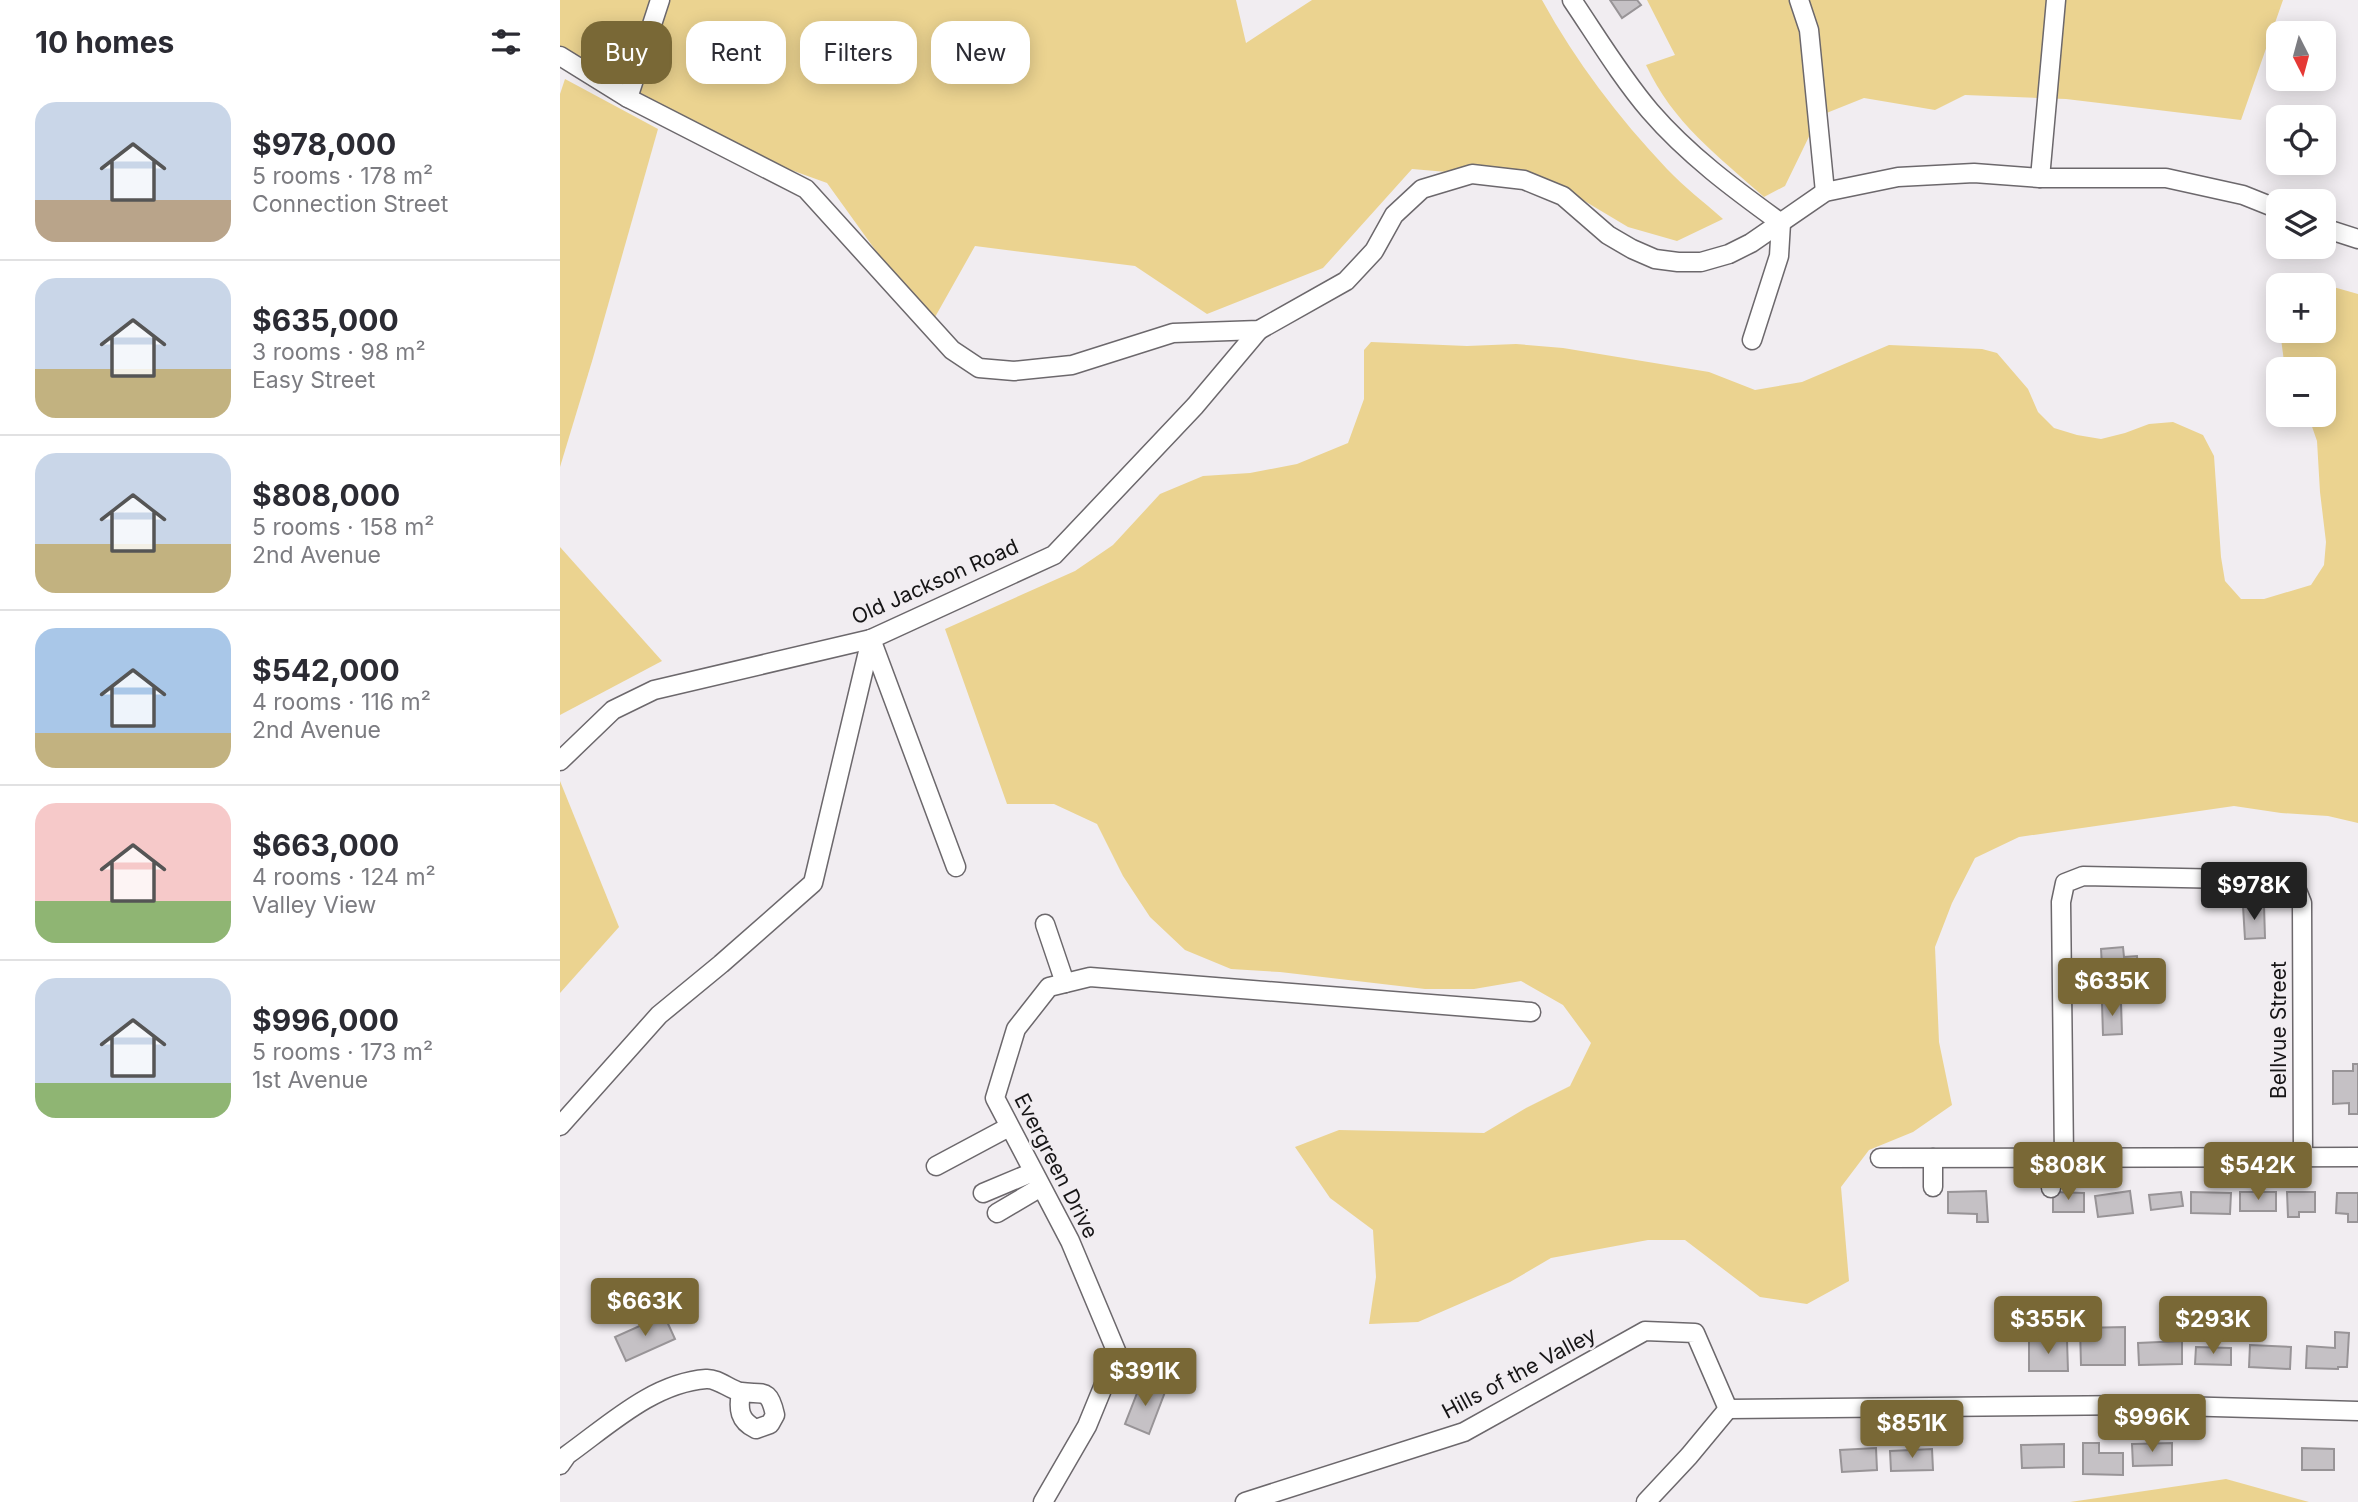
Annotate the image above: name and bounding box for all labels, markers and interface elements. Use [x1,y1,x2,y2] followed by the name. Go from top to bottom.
[581,21,672,84] chip: Buy
[686,21,786,84] chip: Rent
[800,21,917,84] chip: Filters
[931,21,1030,84] chip: New
[2266,21,2336,91] north arrow
[2266,21,2336,427] map controls
[487,23,525,61] icon: filters
[35,24,174,60] text: 10 homes
[2266,105,2336,175] button: locate
[252,126,396,162] text: $978,000
[91,130,175,214] icon: home
[252,162,433,190] text: 5 rooms · 178 m²
[2266,189,2336,259] button: layers
[252,190,448,218] text: Connection Street
[2266,273,2336,343] button: +
[252,302,399,338] text: $635,000
[91,306,175,390] icon: home
[252,338,426,366] text: 3 rooms · 98 m²
[2266,357,2336,427] button: −
[252,366,375,394] text: Easy Street
[252,477,400,513] text: $808,000
[91,481,175,565] icon: home
[252,513,435,541] text: 5 rooms · 158 m²
[848,534,1022,630] street label: Old Jackson Road
[252,541,381,569] text: 2nd Avenue
[252,652,400,688] text: $542,000
[91,656,175,740] icon: home
[252,688,431,716] text: 4 rooms · 116 m²
[252,716,381,744] text: 2nd Avenue
[252,827,399,863] text: $663,000
[91,831,175,915] icon: home
[2205,862,2303,922] pin: $978K
[252,863,436,891] text: 4 rooms · 124 m²
[2217,871,2291,899] text: $978K
[252,891,376,919] text: Valley View
[2063,958,2161,1018] pin: $635K
[2266,961,2291,1099] street label: Bellvue Street
[2074,967,2150,995] text: $635K
[252,1002,399,1038] text: $996,000
[91,1006,175,1090] icon: home
[252,1038,433,1066] text: 5 rooms · 173 m²
[252,1066,368,1094] text: 1st Avenue
[1009,1089,1104,1242] street label: Evergreen Drive
[2019,1142,2117,1202] pin: $808K
[2209,1142,2307,1202] pin: $542K
[2029,1151,2107,1179] text: $808K
[2220,1151,2296,1179] text: $542K
[596,1278,694,1338] pin: $663K
[607,1287,683,1315] text: $663K
[1999,1296,2097,1356] pin: $355K
[2164,1296,2262,1356] pin: $293K
[2010,1305,2086,1333] text: $355K
[2175,1305,2251,1333] text: $293K
[1438,1321,1600,1424] street label: Hills of the Valley
[1096,1348,1194,1408] pin: $391K
[1109,1357,1181,1385] text: $391K
[2103,1394,2201,1454] pin: $996K
[1863,1400,1961,1460] pin: $851K
[2114,1403,2190,1431] text: $996K
[1876,1409,1948,1437] text: $851K

